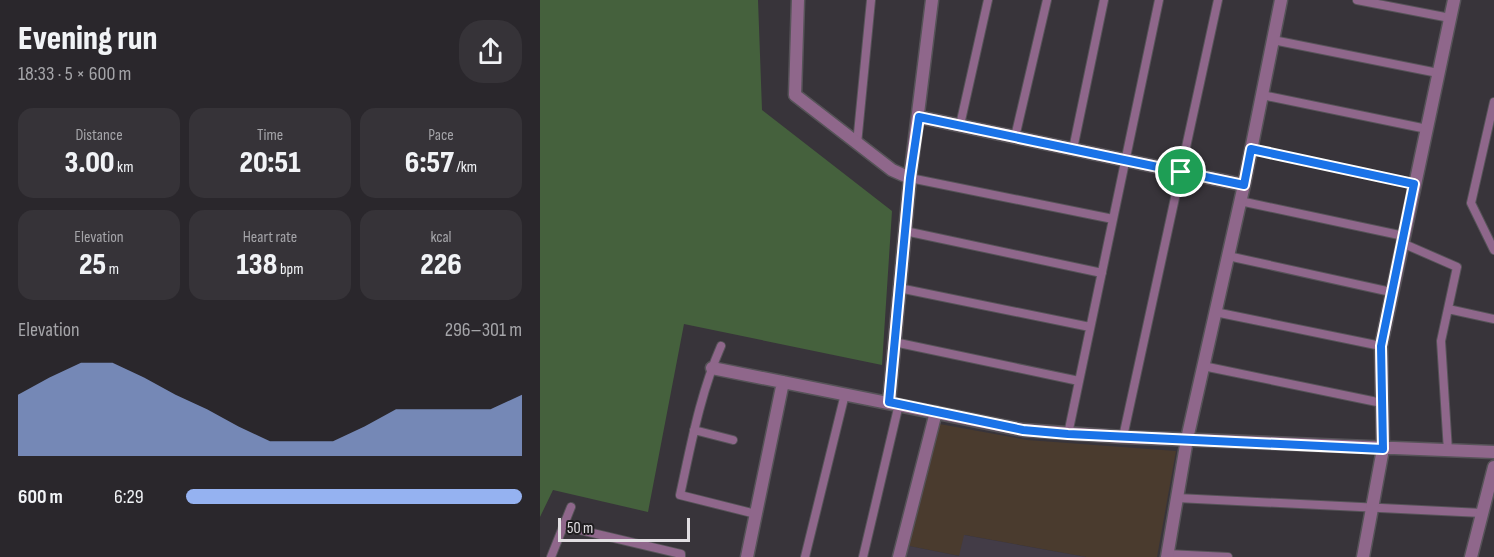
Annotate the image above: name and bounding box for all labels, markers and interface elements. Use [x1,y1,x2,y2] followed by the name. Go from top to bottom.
[18,19,158,59] text: Evening run
[459,20,522,83] button: share
[18,62,131,86] text: 18:33 · 5 × 600 m
[75,126,123,145] text: Distance
[257,126,283,145] text: Time
[428,126,454,145] text: Pace
[65,145,115,181] text: 3.00
[240,145,300,181] text: 20:51
[405,145,454,181] text: 6:57
[1155,146,1206,197] pin
[1164,155,1197,188] icon: arrive
[115,158,133,177] text: km
[454,158,477,177] text: /km
[74,228,124,247] text: Elevation
[243,228,297,247] text: Heart rate
[430,228,452,247] text: kcal
[79,247,106,283] text: 25
[237,247,277,283] text: 138
[420,247,462,283] text: 226
[106,260,119,279] text: m
[277,260,303,279] text: bpm
[18,318,80,342] text: Elevation
[445,318,522,342] text: 296–301 m
[18,485,63,509] text: 600 m
[114,485,144,509] text: 6:29
[558,515,690,542] scale bar
[567,519,593,538] text: 50 m

